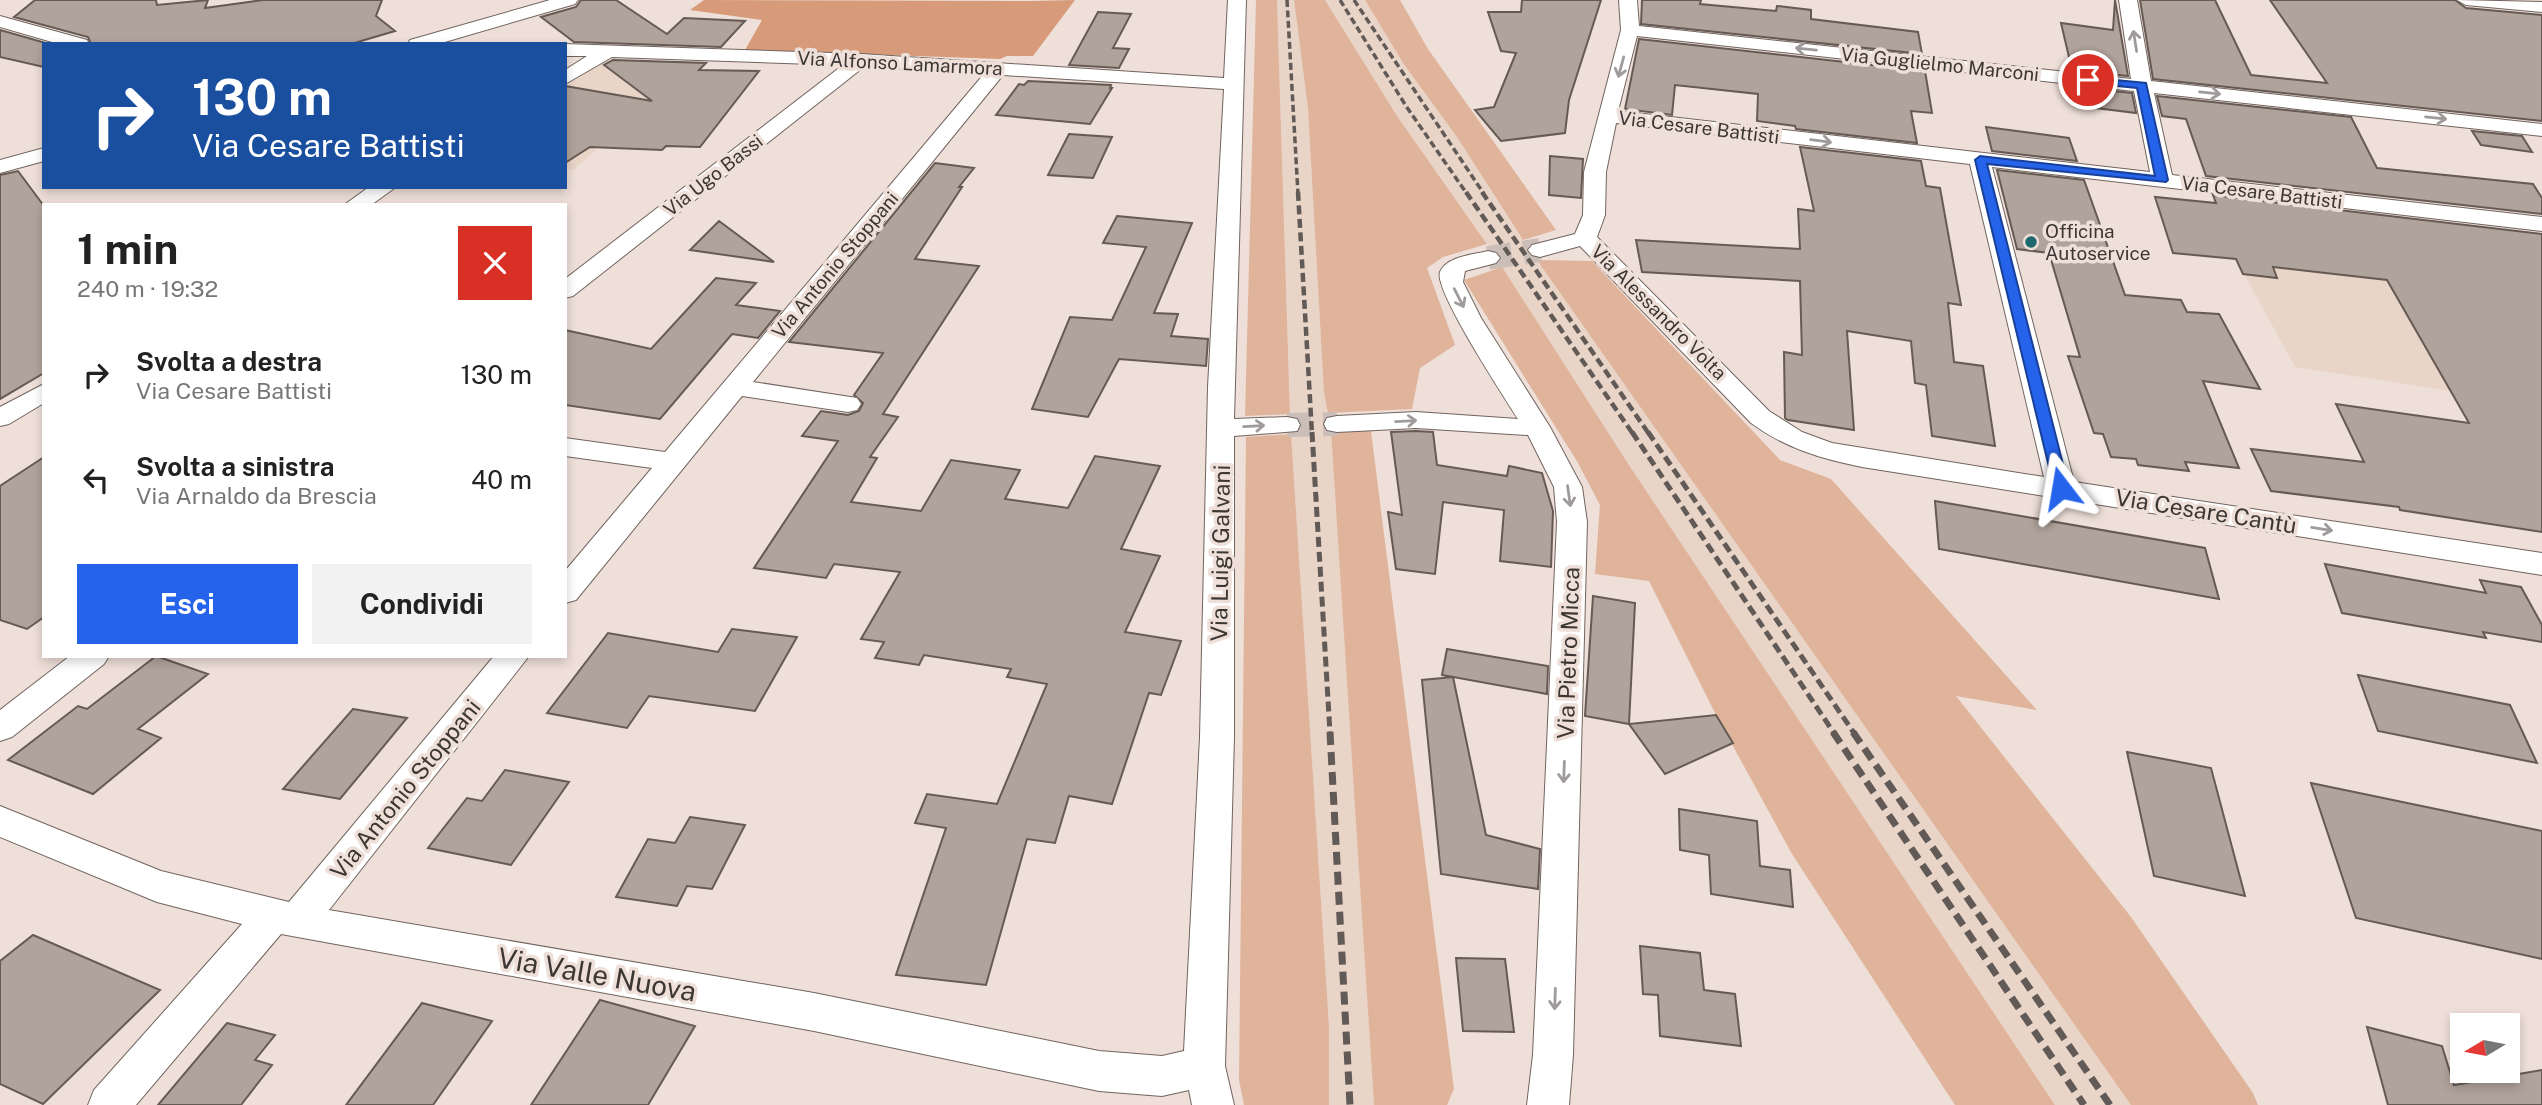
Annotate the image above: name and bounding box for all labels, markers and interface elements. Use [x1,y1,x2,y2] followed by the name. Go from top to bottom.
[2128,30,2141,53] one-way arrow
[1795,42,1818,55] one-way arrow
[1840,43,2040,85] street label: Via Guglielmo Marconi
[797,47,1003,79] street label: Via Alfonso Lamarmora
[2058,50,2118,110] pin
[1613,56,1626,78] one-way arrow
[2069,61,2107,99] icon: arrive
[192,68,332,126] text: 130 m
[77,70,168,161] icon: right
[2198,87,2221,100] one-way arrow
[1617,106,1781,148] street label: Via Cesare Battisti
[2424,112,2447,125] one-way arrow
[192,127,465,164] text: Via Cesare Battisti
[659,130,767,220] street label: Via Ugo Bassi
[1809,135,1832,148] one-way arrow
[2180,171,2344,213] street label: Via Cesare Battisti
[767,187,903,343] street label: Via Antonio Stoppani
[2045,220,2151,264] place label: Officina Autoservice
[77,224,178,273] text: 1 min
[458,226,532,300] button: close
[2023,234,2039,250] marker: Officina Autoservice
[1587,240,1731,384] street label: Via Alessandro Volta
[77,275,218,302] text: 240 m · 19:32
[1453,287,1467,308] one-way arrow
[136,346,322,377] text: Svolta a destra
[77,356,115,394] icon: right
[460,359,532,390] text: 130 m
[136,377,332,404] text: Via Cesare Battisti
[1394,414,1417,427] one-way arrow
[1243,420,1266,433] one-way arrow
[136,451,334,482] text: Svolta a sinistra
[2024,451,2098,525] position arrow
[77,461,115,499] icon: left
[471,464,532,495] text: 40 m
[1205,464,1235,642] street label: Via Luigi Galvani
[136,482,377,509] text: Via Arnaldo da Brescia
[2113,483,2299,539] street label: Via Cesare Cantù
[1562,484,1575,507] one-way arrow
[2310,523,2333,536] one-way arrow
[77,564,298,644] button: Esci
[312,564,532,644] button: Condividi
[1552,567,1584,739] street label: Via Pietro Micca
[324,694,486,884] street label: Via Antonio Stoppani
[1557,760,1570,783] one-way arrow
[495,940,699,1008] street label: Via Valle Nuova
[1549,988,1562,1011] one-way arrow
[2450,1013,2520,1083] north arrow
[2450,1013,2520,1083] map controls

